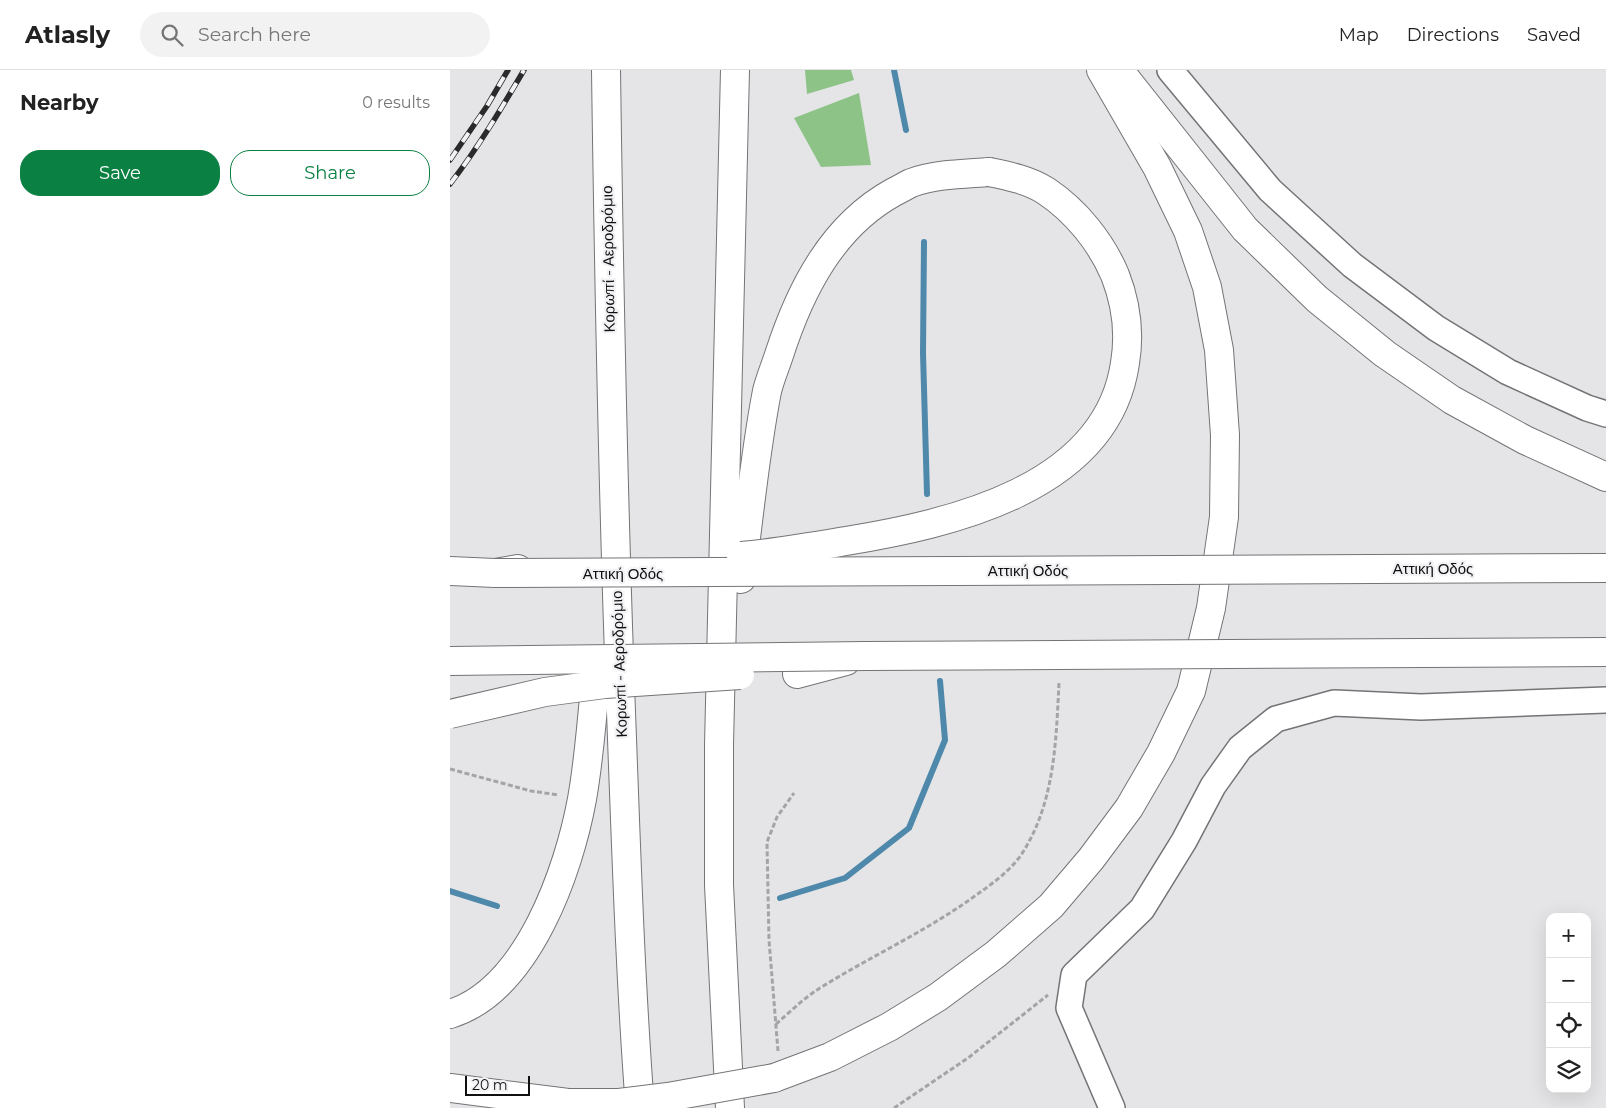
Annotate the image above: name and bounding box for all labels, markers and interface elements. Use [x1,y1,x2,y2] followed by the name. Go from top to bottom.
[140,12,490,57] search box
[25,20,110,49] text: Atlasly
[158,21,186,49] icon: search
[198,23,311,46] text: Search here
[1339,24,1379,46] text: Map
[1407,24,1499,46] text: Directions
[1527,24,1581,46] text: Saved
[20,90,99,115] text: Nearby
[362,93,430,112] text: 0 results
[20,150,220,196] button: Save
[230,150,430,196] button: Share
[597,185,619,333] street label: Κορωπί - Αεροδρόμιο
[1393,559,1473,578] street label: Αττική Οδός
[988,561,1068,580] street label: Αττική Οδός
[583,564,663,583] street label: Αττική Οδός
[607,590,631,738] street label: Κορωπί - Αεροδρόμιο
[1546,913,1591,1093] map controls
[1546,913,1591,958] button: +
[1546,958,1591,1003] button: −
[1546,1003,1591,1048] button: locate
[1546,1048,1591,1093] button: layers
[465,1073,530,1096] scale bar
[472,1076,508,1094] text: 20 m

